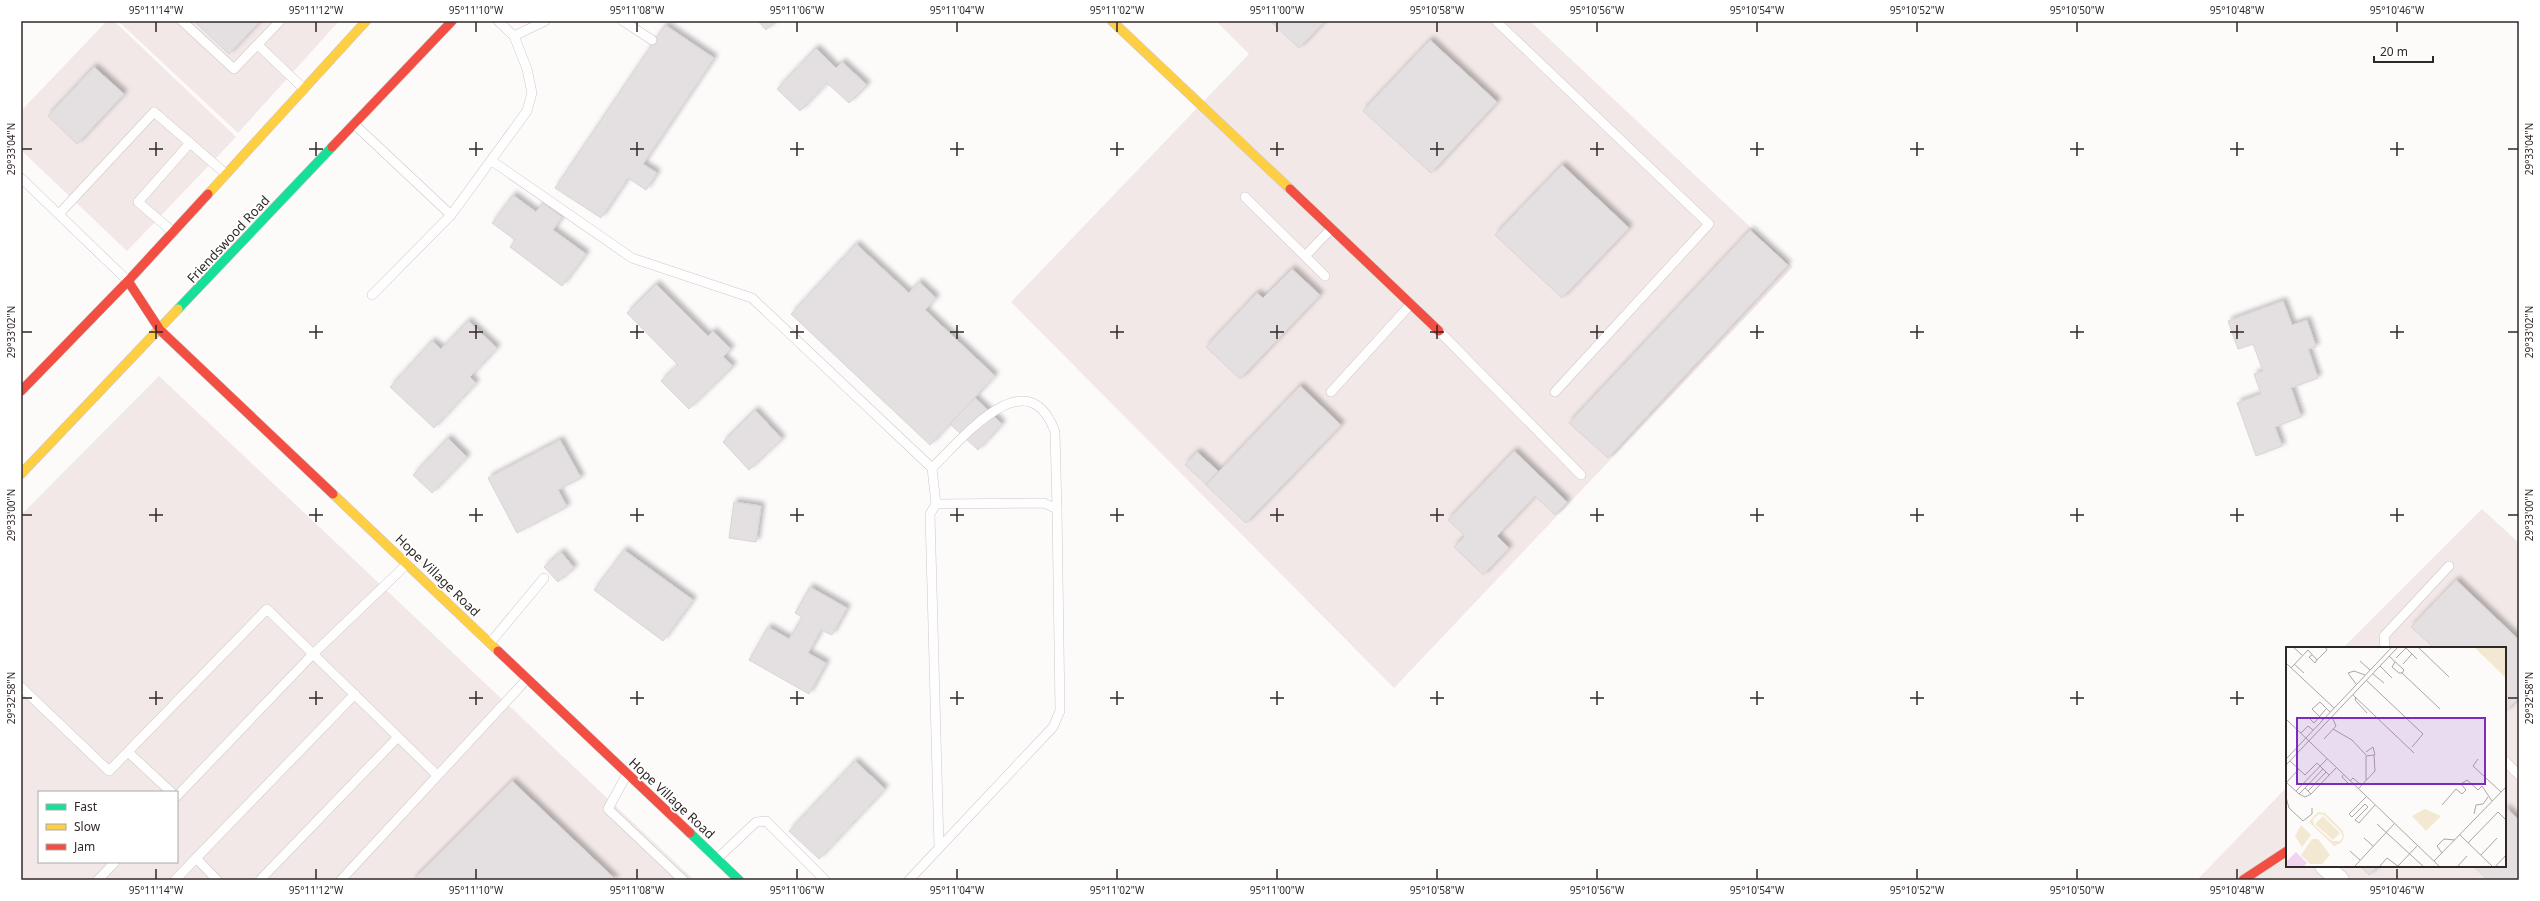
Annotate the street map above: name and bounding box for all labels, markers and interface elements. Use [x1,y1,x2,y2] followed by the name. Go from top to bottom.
[129,3,184,17] text: 95°11'14"W
[289,3,344,17] text: 95°11'12"W
[449,3,504,17] text: 95°11'10"W
[610,3,665,17] text: 95°11'08"W
[770,3,825,17] text: 95°11'06"W
[930,3,985,17] text: 95°11'04"W
[1090,3,1145,17] text: 95°11'02"W
[1250,3,1305,17] text: 95°11'00"W
[1410,3,1465,17] text: 95°10'58"W
[1570,3,1625,17] text: 95°10'56"W
[1730,3,1785,17] text: 95°10'54"W
[1890,3,1945,17] text: 95°10'52"W
[2050,3,2105,17] text: 95°10'50"W
[2210,3,2265,17] text: 95°10'48"W
[2370,3,2425,17] text: 95°10'46"W
[2374,38,2433,64] scale bar
[2380,43,2408,60] text: 20 m
[4,123,18,175] text: 29°33'04"N
[2522,123,2536,175] text: 29°33'04"N
[183,191,273,287] street label: Friendswood Road
[4,306,18,358] text: 29°33'02"N
[2522,306,2536,358] text: 29°33'02"N
[4,489,18,541] text: 29°33'00"N
[2522,489,2536,541] text: 29°33'00"N
[392,530,484,620] street label: Hope Village Road
[2286,647,2506,867] inset map
[4,672,18,724] text: 29°32'58"N
[2522,672,2536,724] text: 29°32'58"N
[625,753,719,843] street label: Hope Village Road
[38,791,178,863] legend
[74,798,98,815] text: Fast
[74,818,101,835] text: Slow
[73,838,95,855] text: Jam
[129,883,184,897] text: 95°11'14"W
[289,883,344,897] text: 95°11'12"W
[449,883,504,897] text: 95°11'10"W
[610,883,665,897] text: 95°11'08"W
[770,883,825,897] text: 95°11'06"W
[930,883,985,897] text: 95°11'04"W
[1090,883,1145,897] text: 95°11'02"W
[1250,883,1305,897] text: 95°11'00"W
[1410,883,1465,897] text: 95°10'58"W
[1570,883,1625,897] text: 95°10'56"W
[1730,883,1785,897] text: 95°10'54"W
[1890,883,1945,897] text: 95°10'52"W
[2050,883,2105,897] text: 95°10'50"W
[2210,883,2265,897] text: 95°10'48"W
[2370,883,2425,897] text: 95°10'46"W

